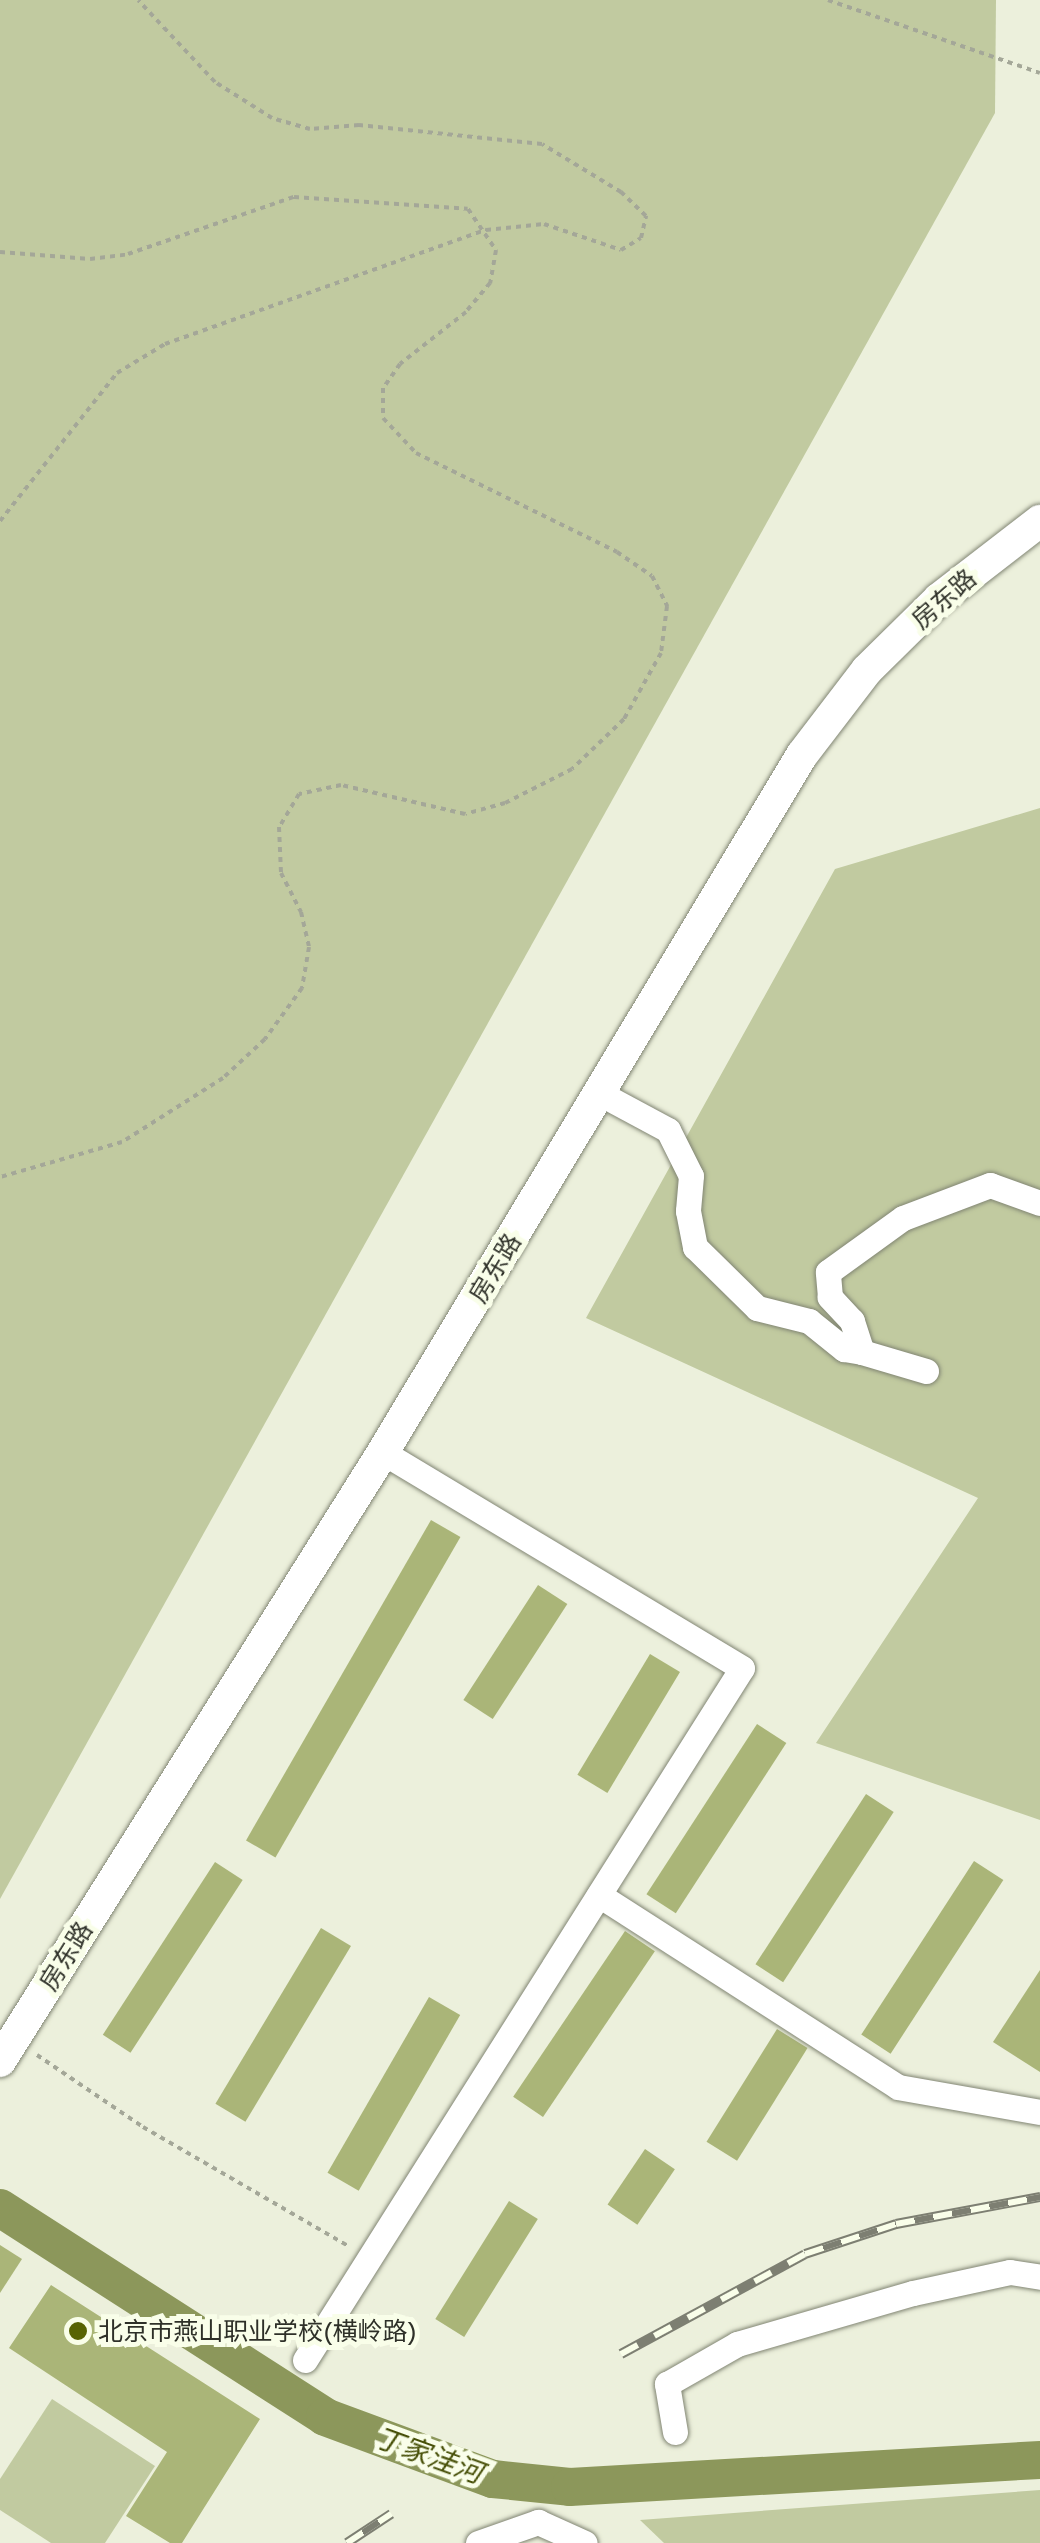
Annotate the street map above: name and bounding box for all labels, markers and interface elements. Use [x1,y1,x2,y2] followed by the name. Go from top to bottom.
[906,563,982,635] street label: 房东路
[463,1228,527,1308] street label: 房东路
[33,1916,99,1996] street label: 房东路
[98,2316,417,2346] place label: 北京市燕山职业学校(横岭路)
[67,2320,89,2342] marker: 北京市燕山职业学校(横岭路)
[371,2420,487,2490] water label: 丁家洼河

